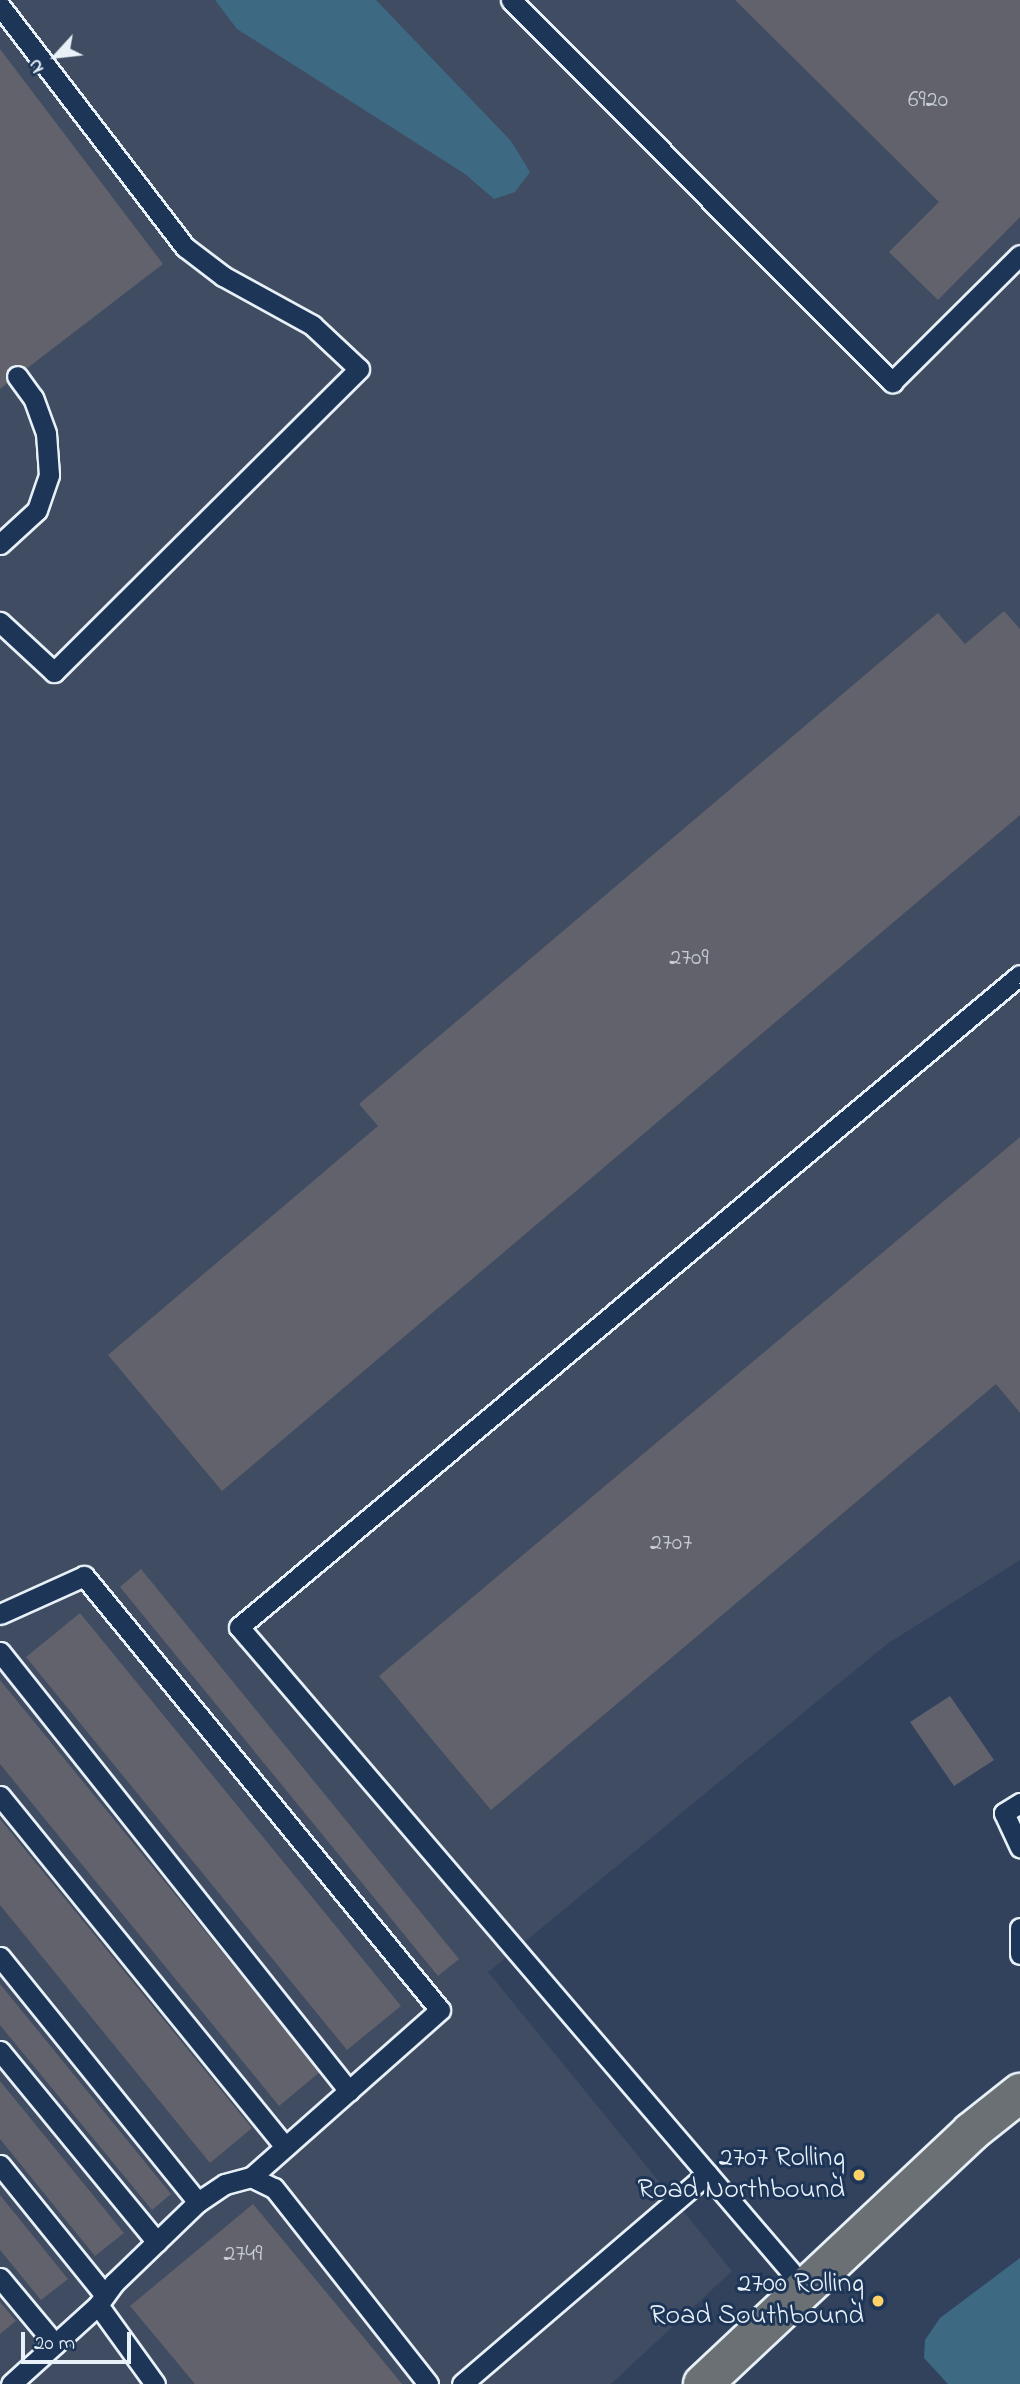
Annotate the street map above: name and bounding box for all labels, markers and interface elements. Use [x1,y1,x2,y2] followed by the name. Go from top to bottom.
[21,21,91,91] north arrow
[22,54,52,78] text: N
[908,87,948,115] house number: 6920
[669,945,709,973] house number: 2709
[650,1530,692,1558] house number: 2707
[637,2142,845,2208] place label: 2707 Rolling Road Northbound
[851,2167,867,2183] marker: 2707 Rolling Road Northbound
[224,2241,262,2269] house number: 2749
[650,2268,864,2334] place label: 2700 Rolling Road Southbound
[870,2293,886,2309] marker: 2700 Rolling Road Southbound
[24,2318,135,2362] scale bar
[34,2329,75,2359] text: 20 m

